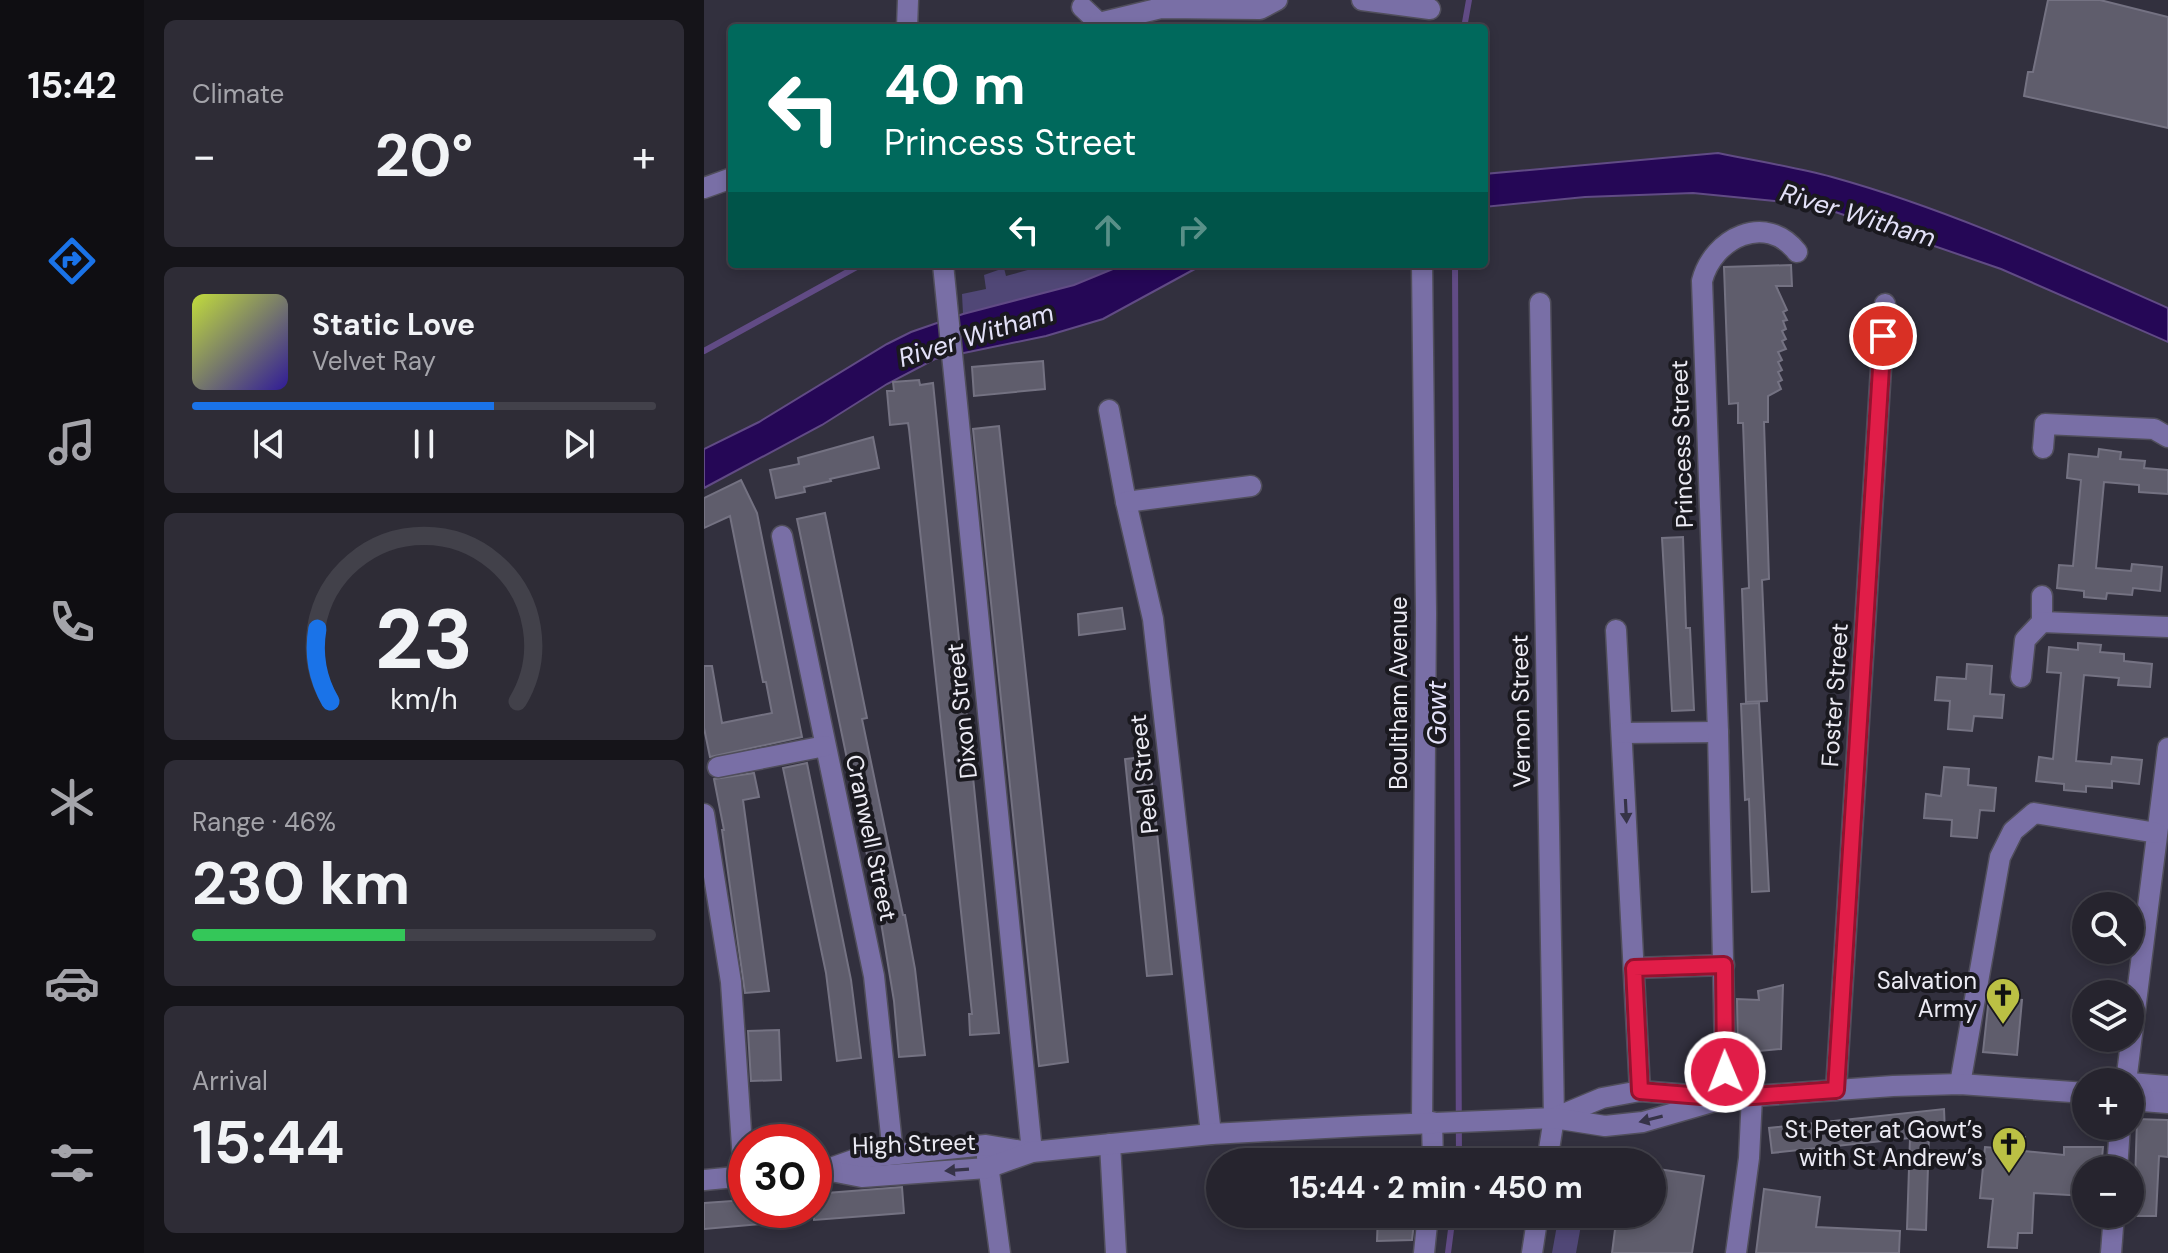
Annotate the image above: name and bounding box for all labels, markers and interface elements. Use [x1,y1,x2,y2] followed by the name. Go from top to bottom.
[884,48,1026,121] text: 40 m
[752,56,856,160] icon: left
[28,62,116,109] text: 15:42
[192,77,284,111] text: Climate
[375,116,473,195] text: 20°
[884,119,1136,166] text: Princess Street
[192,127,216,185] text: −
[632,127,656,185] text: +
[1776,175,1940,255] water label: River Witham
[1002,208,1046,252] icon: left
[1086,208,1130,252] icon: ahead
[1170,208,1214,252] icon: right
[44,233,100,289] icon: directions
[894,295,1058,375] water label: River Witham
[1849,302,1917,370] pin
[312,305,475,344] text: Static Love
[1861,314,1905,358] icon: arrive
[312,344,436,378] text: Velvet Ray
[1663,359,1700,529] street label: Princess Street
[44,414,100,470] icon: music
[247,422,291,466] icon: previous
[402,422,446,466] icon: pause
[557,422,601,466] icon: next
[375,585,473,694] text: 23
[44,594,100,650] icon: phone
[1383,596,1414,790] street label: Boultham Avenue
[1814,622,1855,768] street label: Foster Street
[1504,634,1537,788] street label: Vernon Street
[939,642,984,780] street label: Dixon Street
[1420,680,1454,745] water label: Gowt
[390,682,458,719] text: km/h
[1122,713,1165,835] street label: Peel Street
[839,752,904,924] street label: Cranwell Street
[44,774,100,830] icon: climate
[1620,799,1633,824] one-way arrow
[192,805,336,839] text: Range · 46%
[192,844,410,923] text: 230 km
[2072,892,2144,1228] map controls
[2072,892,2144,964] button: search
[44,955,100,1011] icon: car
[1877,965,1977,1024] place label: Salvation Army
[1984,976,2022,1026] church icon: Salvation Army
[2072,980,2144,1052] button: layers
[1683,1030,1767,1114] position arrow
[192,1064,268,1098] text: Arrival
[2072,1068,2144,1140] button: +
[192,1103,344,1182] text: 15:44
[1638,1114,1663,1126] one-way arrow
[1785,1114,1983,1173] place label: St Peter at Gowt’s with St Andrew’s
[728,1124,832,1228] speed limit sign: 30
[1990,1125,2028,1175] church icon: St Peter at Gowt’s with St Andrew’s
[852,1126,976,1161] street label: High Street
[44,1135,100,1191] icon: filters
[2072,1156,2144,1228] button: −
[944,1164,969,1177] one-way arrow
[1289,1168,1583,1207] text: 15:44 · 2 min · 450 m

